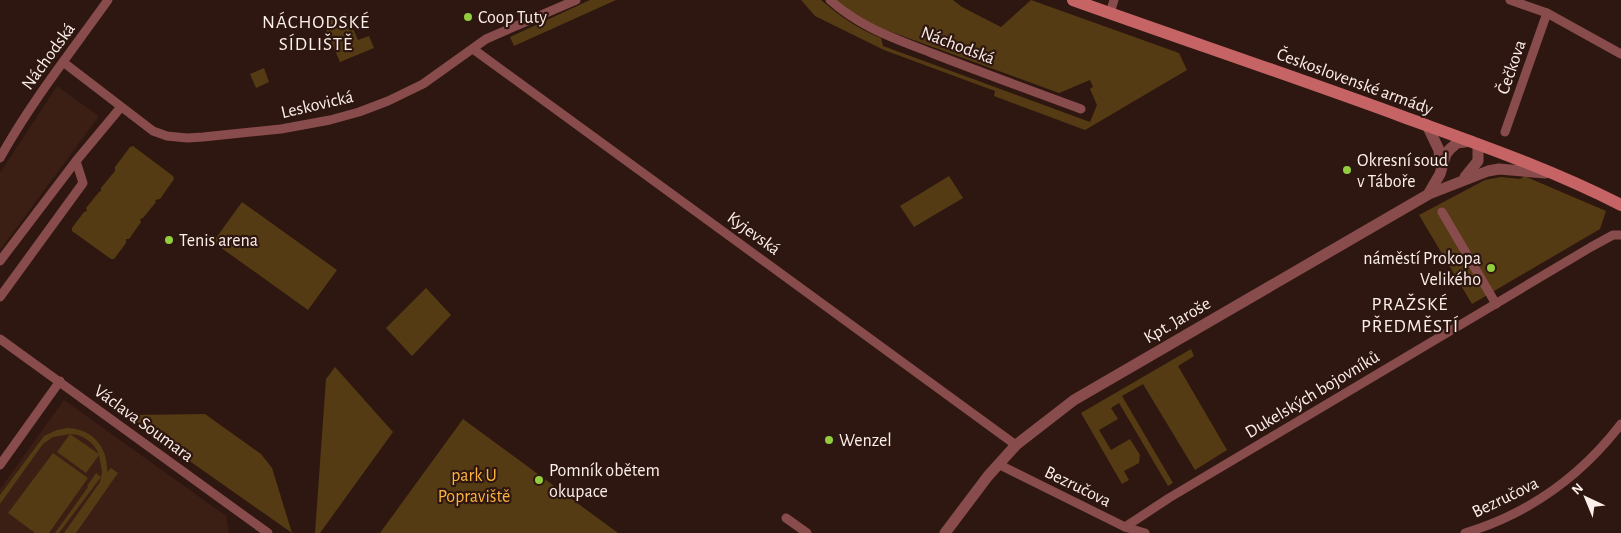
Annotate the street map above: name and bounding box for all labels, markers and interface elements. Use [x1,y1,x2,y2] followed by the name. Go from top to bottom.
[478,9,547,27] place label: Coop Tuty
[262,11,370,54] district label: NÁCHODSKÉ SÍDLIŠTĚ
[462,11,474,23] marker: Coop Tuty
[19,20,79,93] street label: Náchodská
[918,24,997,68] street label: Náchodská
[1491,37,1530,97] street label: Čečkova
[1274,42,1437,119] street label: Československé armády
[279,88,355,122] street label: Leskovická
[1357,152,1448,191] place label: Okresní soud v Táboře
[1341,164,1353,176] marker: Okresní soud v Táboře
[724,209,783,259] street label: Kyjevská
[179,232,258,250] place label: Tenis arena
[163,234,175,246] marker: Tenis arena
[1363,250,1481,289] place label: náměstí Prokopa Velikého
[1485,262,1497,274] marker: náměstí Prokopa Velikého
[1361,293,1459,336] district label: PRAŽSKÉ PŘEDMĚSTÍ
[1141,295,1214,347] street label: Kpt. Jaroše
[1242,348,1383,442] street label: Dukelských bojovníků
[90,382,196,466] street label: Václava Soumara
[839,432,892,450] place label: Wenzel
[823,434,835,446] marker: Wenzel
[549,462,660,501] place label: Pomník obětem okupace
[1042,463,1114,511] street label: Bezručova
[438,467,510,506] park label: park U Popraviště
[1561,473,1611,523] north arrow
[533,474,545,486] marker: Pomník obětem okupace
[1469,474,1541,522] street label: Bezručova
[1569,481,1586,498] text: N

